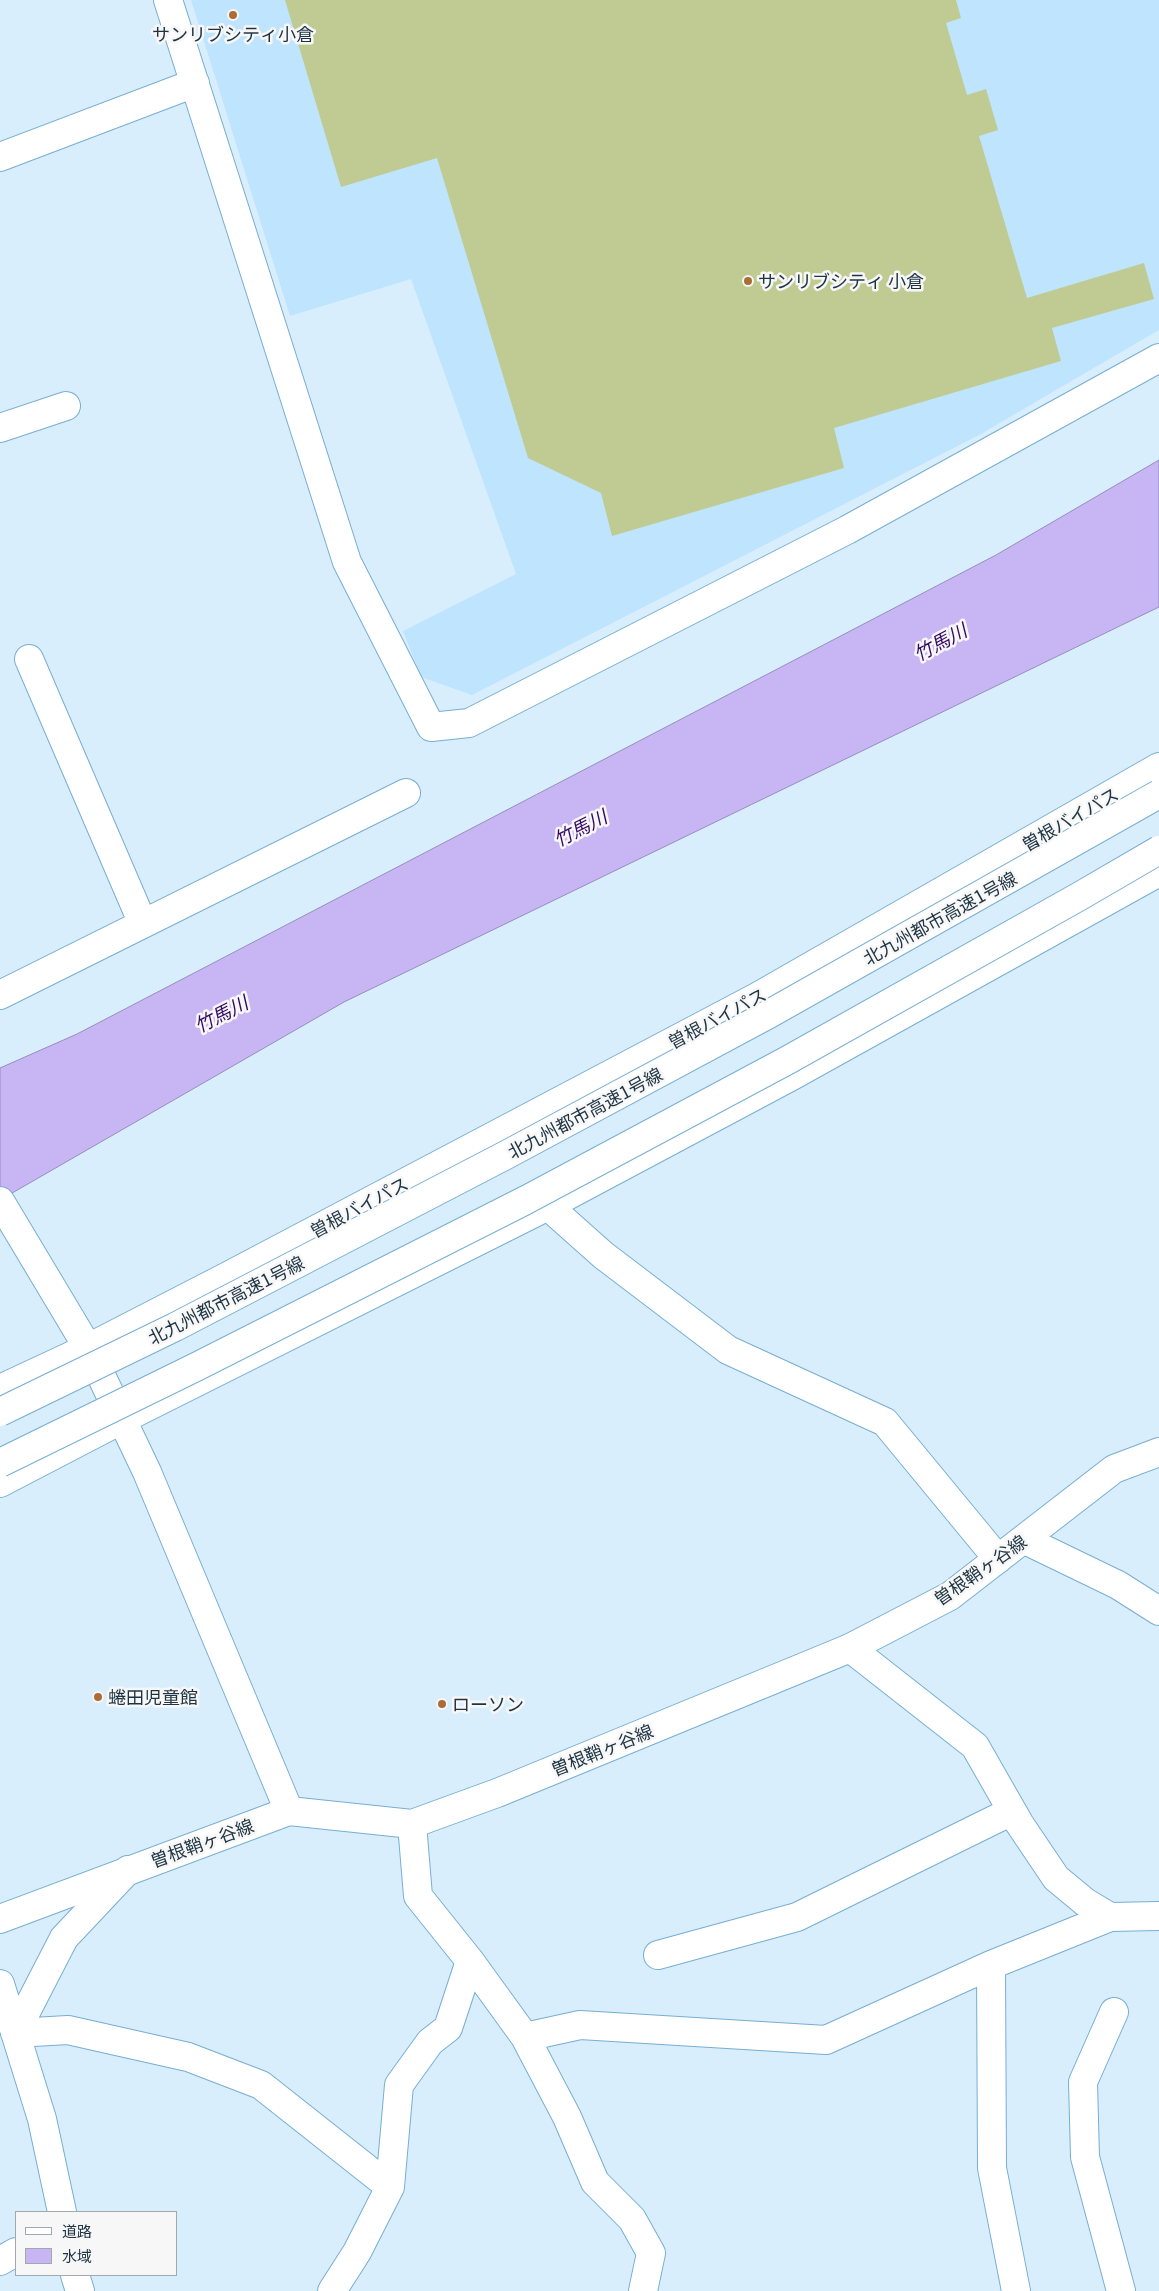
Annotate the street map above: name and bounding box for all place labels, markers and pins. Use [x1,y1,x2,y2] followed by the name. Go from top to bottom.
[227,9,239,21] marker: サンリブシティ小倉
[152,23,314,45] place label: サンリブシティ小倉
[758,270,924,292] place label: サンリブシティ 小倉
[742,275,754,287] marker: サンリブシティ 小倉
[108,1686,198,1708] place label: 蜷田児童館
[92,1691,104,1703] marker: 蜷田児童館
[452,1693,524,1715] place label: ローソン
[436,1698,448,1710] marker: ローソン

